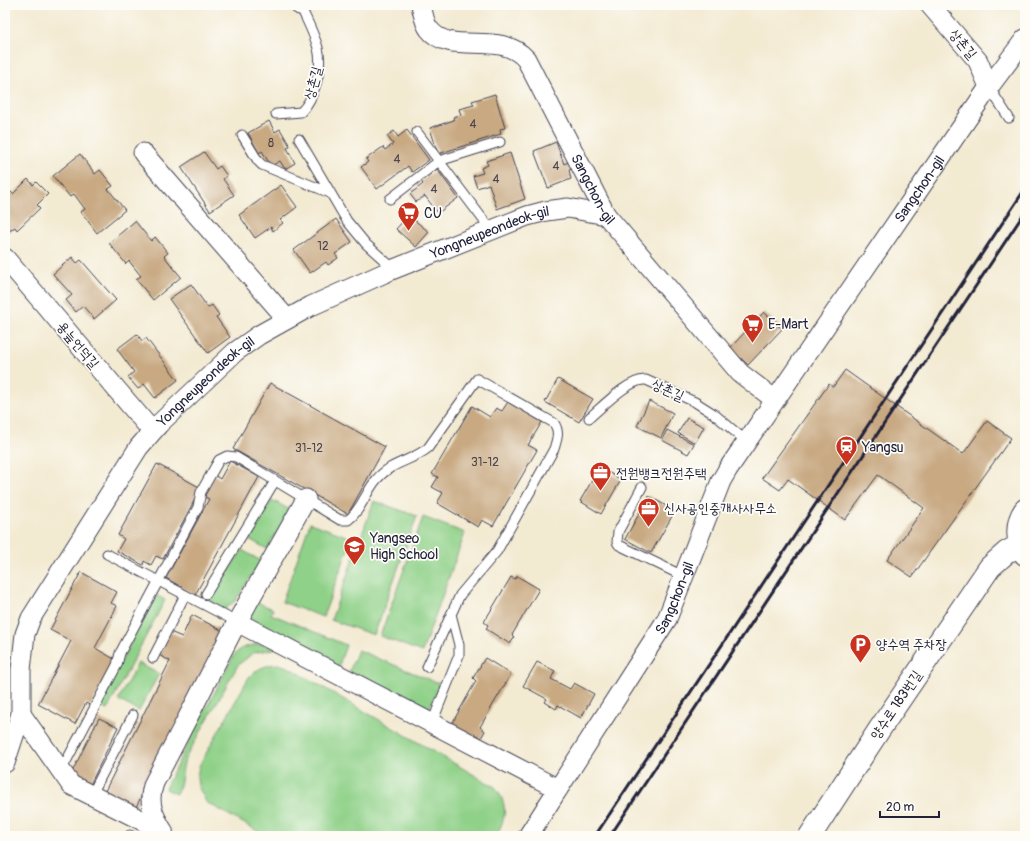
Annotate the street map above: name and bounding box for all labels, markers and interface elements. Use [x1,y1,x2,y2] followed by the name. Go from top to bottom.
[946,26,981,63] street label: 상촌길
[300,64,326,102] street label: 상촌길
[470,117,477,132] house number: 4
[268,136,274,151] house number: 8
[568,151,619,228] street label: Sangchon-gil
[394,152,401,167] house number: 4
[891,152,948,226] street label: Sangchon-gil
[553,159,560,174] house number: 4
[493,172,500,187] house number: 4
[431,182,438,197] house number: 4
[395,200,421,233] supermarket icon: CU
[427,202,550,263] street label: Yongneupeondeok-gil
[424,205,442,222] place label: CU
[317,239,329,254] house number: 12
[739,311,765,344] supermarket icon: E-Mart
[768,316,809,333] place label: E-Mart
[53,318,103,373] street label: 용늪언덕길
[153,332,258,431] street label: Yongneupeondeok-gil
[649,375,688,405] street label: 상촌길
[834,434,860,467] station icon: Yangsu
[861,439,904,456] place label: Yangsu
[295,441,323,456] house number: 31-12
[471,455,499,470] house number: 31-12
[588,460,614,493] office icon: 전원뱅크전원주택
[616,465,706,482] place label: 전원뱅크전원주택
[635,495,661,528] office icon: 신사공인중개사사무소
[664,500,777,517] place label: 신사공인중개사사무소
[369,530,438,563] place label: Yangseo High School
[342,533,368,566] school or university icon: Yangseo High School
[651,559,697,637] street label: Sangchon-gil
[848,631,874,664] parking icon: 양수역 주차장
[876,636,947,653] place label: 양수역 주차장
[867,667,926,743] street label: 양수로 183번길
[880,793,939,819] scale bar
[886,800,915,815] text: 20 m

